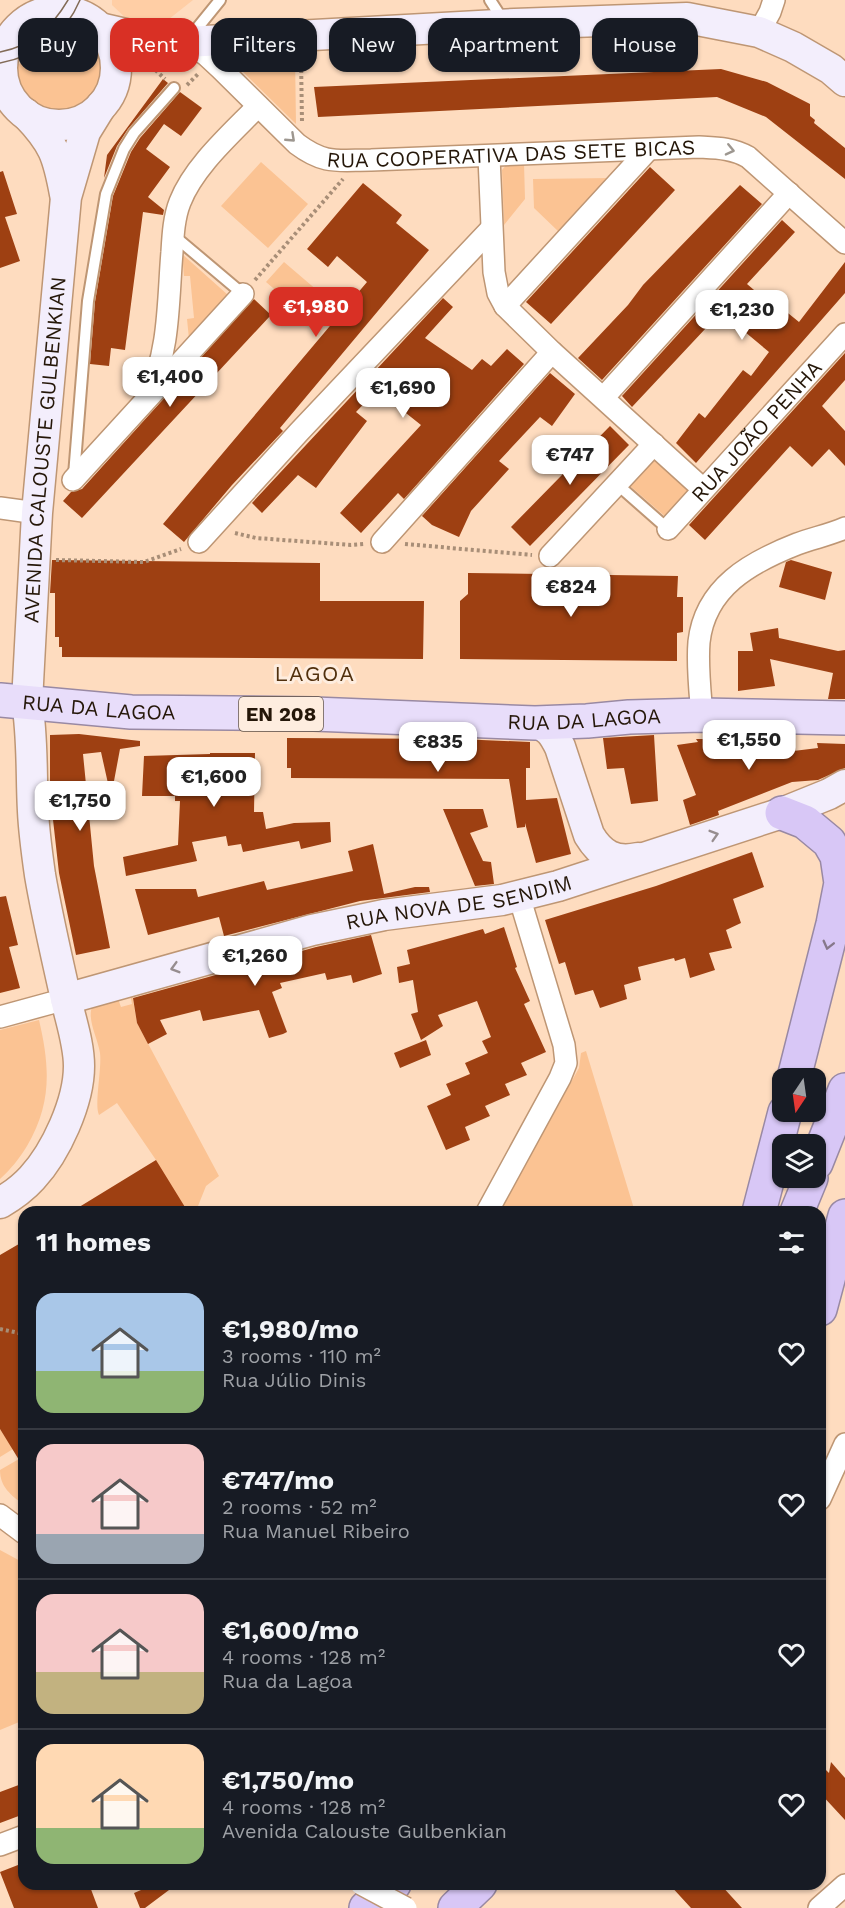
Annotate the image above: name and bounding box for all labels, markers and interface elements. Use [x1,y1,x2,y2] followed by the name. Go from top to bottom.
[18,18,98,72] chip: Buy
[110,18,199,72] chip: Rent
[211,18,317,72] chip: Filters
[329,18,416,72] chip: New
[428,18,580,72] chip: Apartment
[592,18,698,72] chip: House
[284,130,295,141] one-way arrow
[325,134,696,173] street label: RUA COOPERATIVA DAS SETE BICAS
[725,143,735,156] one-way arrow
[18,275,71,624] street label: AVENIDA CALOUSTE GULBENKIAN
[267,287,365,338] pin: €1,980
[693,290,791,341] pin: €1,230
[283,294,349,318] text: €1,980
[709,297,775,321] text: €1,230
[686,355,827,507] street label: RUA JOÃO PENHA
[121,357,219,408] pin: €1,400
[136,364,204,388] text: €1,400
[354,368,452,419] pin: €1,690
[370,375,436,399] text: €1,690
[534,435,606,486] pin: €747
[546,442,594,466] text: €747
[535,567,607,618] pin: €824
[545,574,597,598] text: €824
[274,661,356,686] district label: LAGOA
[21,689,176,724] street label: RUA DA LAGOA
[239,697,323,731] road number: EN 208
[507,703,661,735] street label: RUA DA LAGOA
[700,720,798,771] pin: €1,550
[402,722,474,773] pin: €835
[717,727,781,751] text: €1,550
[413,729,463,753] text: €835
[165,757,263,808] pin: €1,600
[181,764,247,788] text: €1,600
[31,781,129,832] pin: €1,750
[49,788,111,812] text: €1,750
[708,830,719,843] one-way arrow
[343,869,575,935] street label: RUA NOVA DE SENDIM
[206,936,304,987] pin: €1,260
[822,940,835,950] one-way arrow
[222,943,288,967] text: €1,260
[170,961,180,974] one-way arrow
[772,1068,826,1122] north arrow
[772,1068,826,1188] map controls
[772,1134,826,1188] button: layers
[775,1226,808,1259] icon: filters
[36,1227,151,1257] text: 11 homes
[222,1314,359,1344] text: €1,980/mo
[84,1317,156,1389] icon: home
[775,1337,808,1370] icon: heart
[222,1344,381,1368] text: 3 rooms · 110 m²
[222,1368,366,1392] text: Rua Júlio Dinis
[222,1465,334,1495] text: €747/mo
[84,1468,156,1540] icon: home
[775,1488,808,1521] icon: heart
[222,1495,377,1519] text: 2 rooms · 52 m²
[222,1519,410,1543] text: Rua Manuel Ribeiro
[222,1615,359,1645] text: €1,600/mo
[84,1618,156,1690] icon: home
[775,1638,808,1671] icon: heart
[222,1645,385,1669] text: 4 rooms · 128 m²
[222,1669,353,1693] text: Rua da Lagoa
[222,1765,354,1795] text: €1,750/mo
[84,1768,156,1840] icon: home
[775,1788,808,1821] icon: heart
[222,1795,385,1819] text: 4 rooms · 128 m²
[222,1819,507,1843] text: Avenida Calouste Gulbenkian

